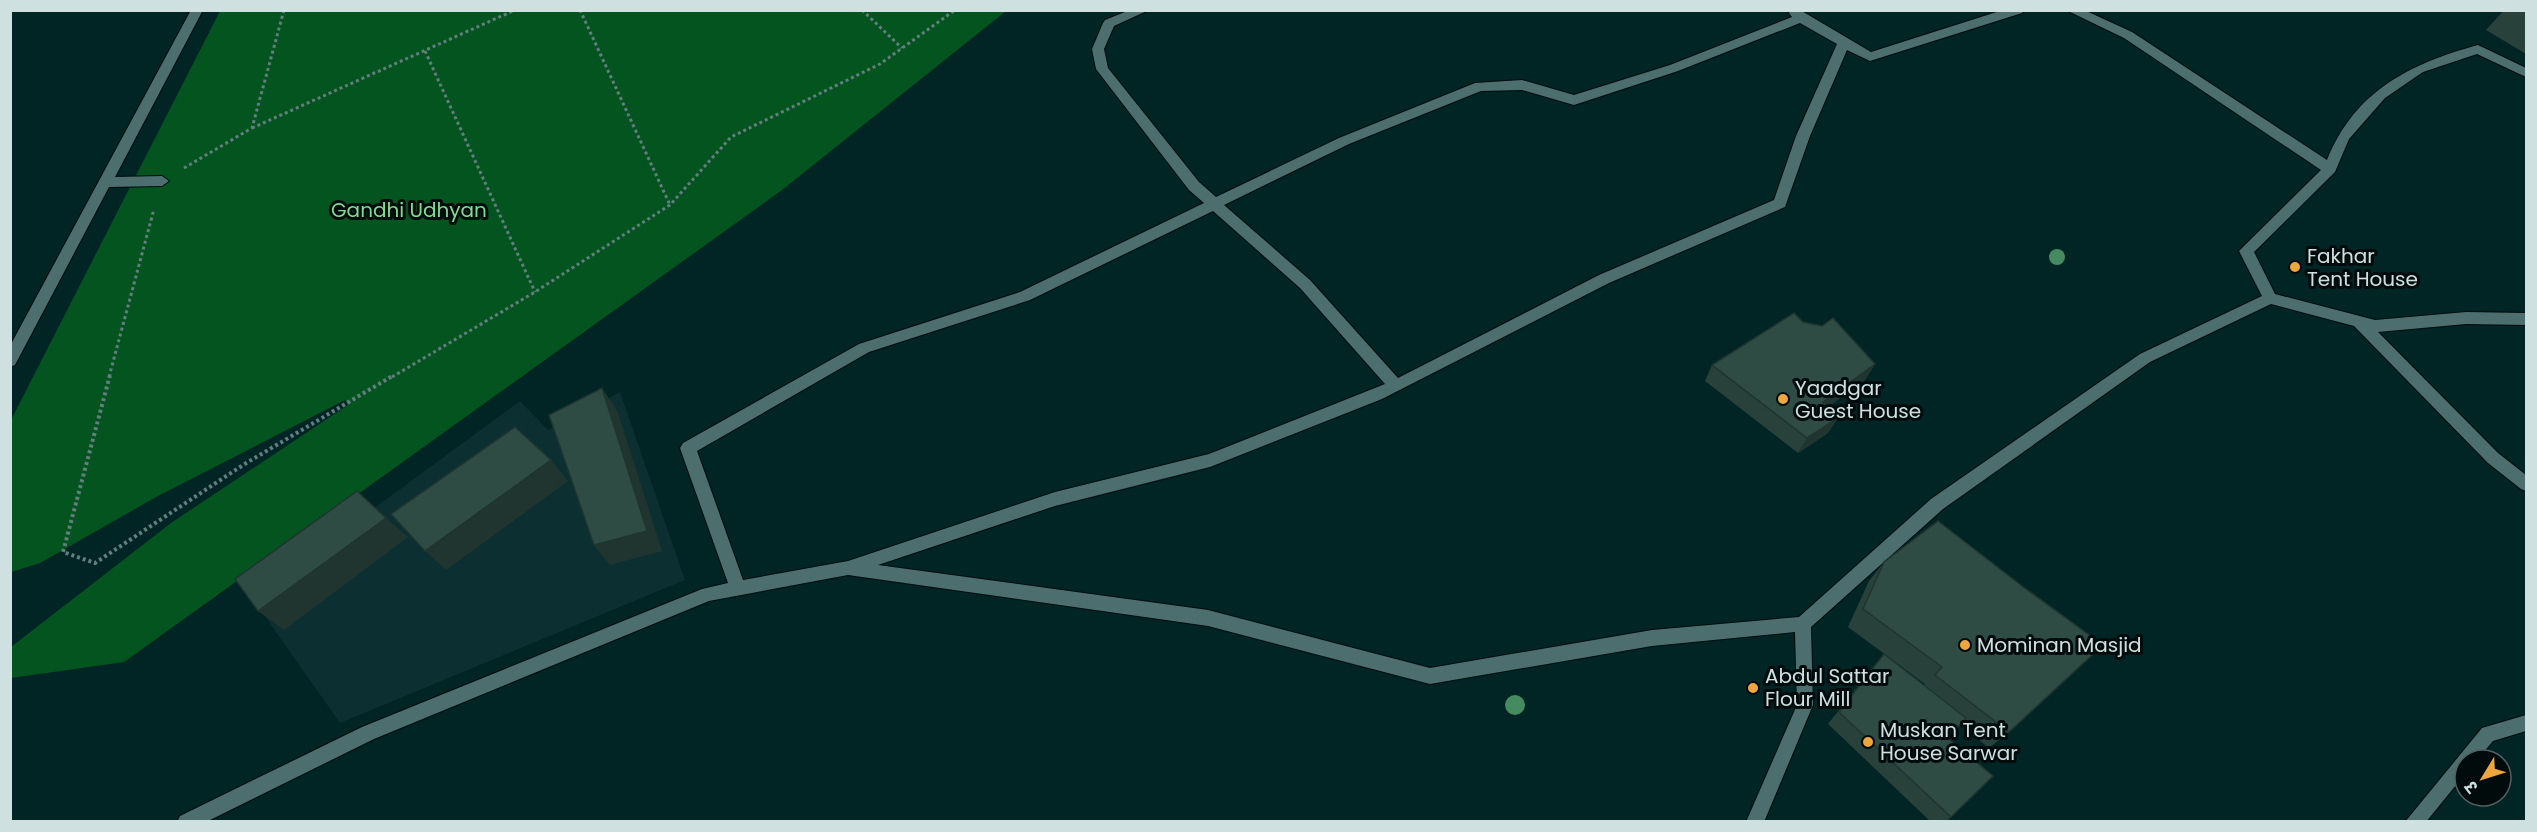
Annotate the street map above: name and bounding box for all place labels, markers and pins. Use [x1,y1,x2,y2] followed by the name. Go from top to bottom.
[2307,242,2418,293] place label: Fakhar Tent House
[2288,260,2302,274] marker: Fakhar Tent House
[1795,374,1921,425] place label: Yaadgar Guest House
[1776,392,1790,406] marker: Yaadgar Guest House
[1977,631,2142,659] place label: Mominan Masjid
[1958,638,1972,652] marker: Mominan Masjid
[1765,662,1889,713] place label: Abdul Sattar Flour Mill
[1746,681,1760,695] marker: Abdul Sattar Flour Mill
[1880,716,2018,767] place label: Muskan Tent House Sarwar
[1861,735,1875,749] marker: Muskan Tent House Sarwar

